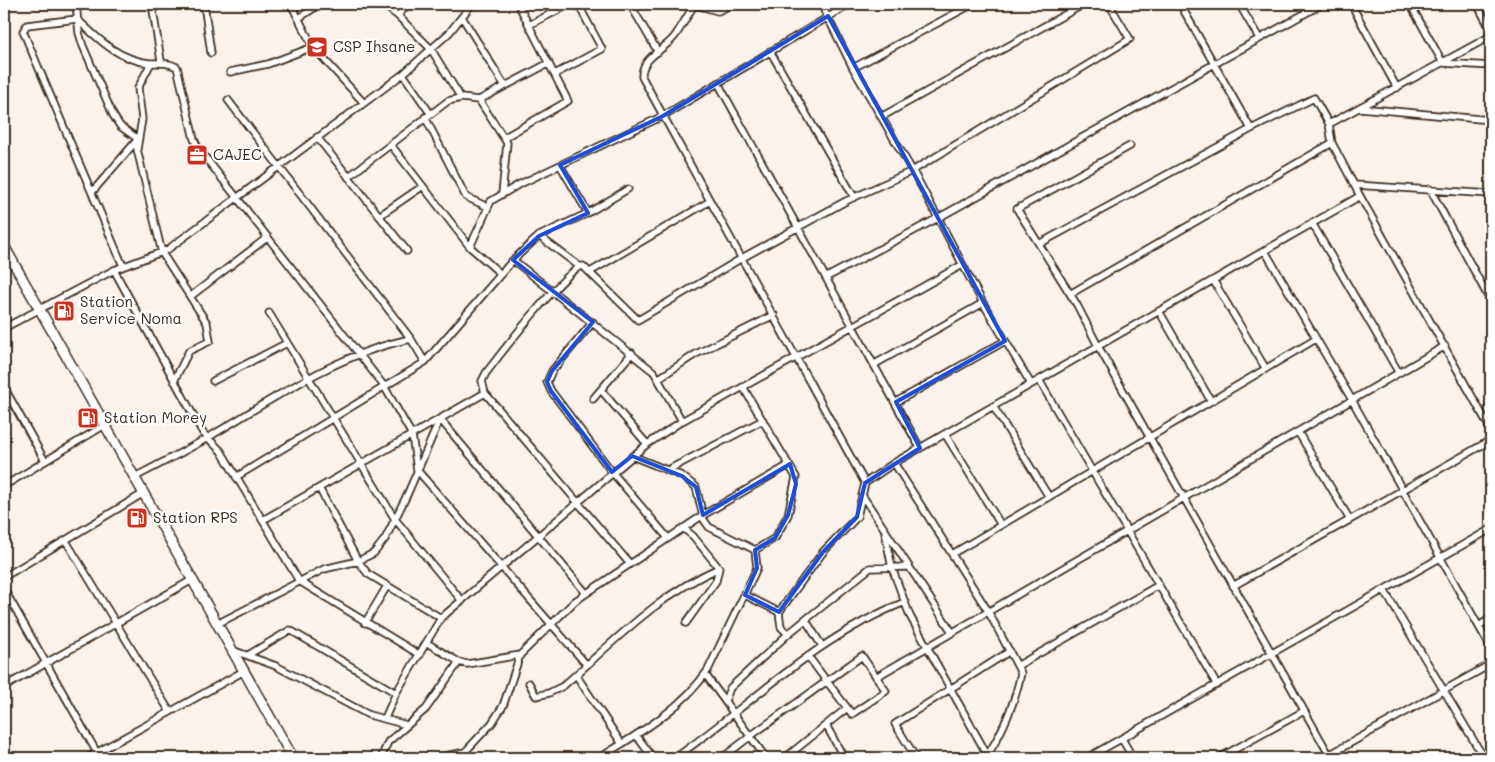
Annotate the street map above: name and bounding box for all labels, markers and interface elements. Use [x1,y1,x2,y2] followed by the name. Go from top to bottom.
[305,35,329,59] school or university icon: CSP Ihsane
[333,36,415,56] place label: CSP Ihsane
[185,143,209,167] office icon: CAJEC
[213,144,262,164] place label: CAJEC
[80,291,182,328] place label: Station Service Noma
[52,299,76,323] fuel station icon: Station Service Noma
[76,406,100,430] fuel station icon: Station Morey
[104,407,207,427] place label: Station Morey
[125,506,149,530] fuel station icon: Station RPS
[153,507,238,527] place label: Station RPS

